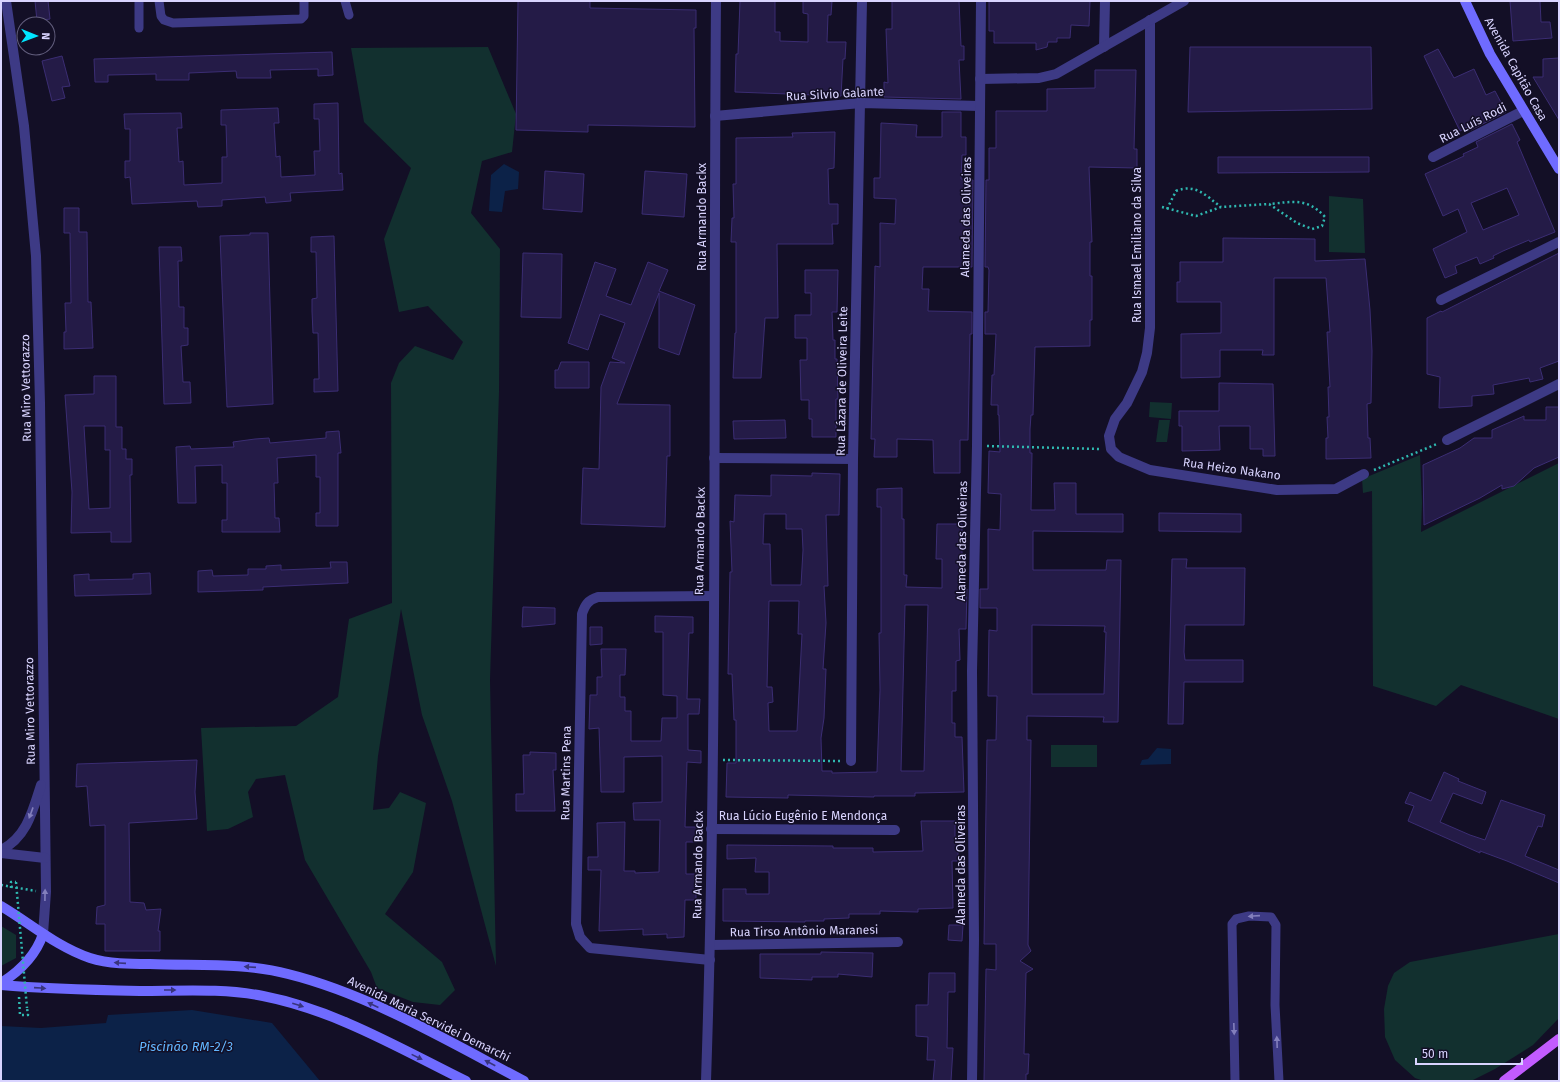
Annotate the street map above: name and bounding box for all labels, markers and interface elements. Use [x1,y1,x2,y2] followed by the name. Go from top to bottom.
[1482,15,1550,123] street label: Avenida Capitão Casa
[16,16,56,56] north arrow
[39,32,52,40] text: N
[785,84,885,104] street label: Rua Silvio Galante
[1437,100,1509,146] street label: Rua Luís Rodi
[958,156,974,277] street label: Alameda das Oliveiras
[695,163,709,271] street label: Rua Armando Backx
[1130,167,1144,323] street label: Rua Ismael Emiliano da Silva
[834,306,850,456] street label: Rua Lázara de Oliveira Leite
[18,334,34,442] street label: Rua Miro Vettorazzo
[1182,455,1282,483] street label: Rua Heizo Nakano
[954,480,970,601] street label: Alameda das Oliveiras
[692,487,708,595] street label: Rua Armando Backx
[22,657,38,765] street label: Rua Miro Vettorazzo
[558,726,574,820] street label: Rua Martins Pena
[954,805,968,925] street label: Alameda das Oliveiras
[28,807,34,819] one-way arrow
[719,809,887,823] street label: Rua Lúcio Eugênio E Mendonça
[690,811,706,919] street label: Rua Armando Backx
[42,889,49,901] one-way arrow
[1248,912,1260,919] one-way arrow
[730,923,878,939] street label: Rua Tirso Antônio Maranesi
[114,959,126,966] one-way arrow
[244,963,256,970] one-way arrow
[346,973,512,1065] street label: Avenida Maria Servidei Demarchi
[34,985,46,992] one-way arrow
[164,987,177,993] one-way arrow
[293,1002,305,1008] one-way arrow
[368,1002,379,1008] one-way arrow
[1230,1023,1237,1035] one-way arrow
[1274,1035,1280,1048] one-way arrow
[139,1039,233,1054] water label: Piscinão RM-2/3
[1416,1040,1522,1066] scale bar
[1422,1047,1448,1061] text: 50 m
[411,1054,423,1060] one-way arrow
[484,1060,495,1066] one-way arrow

